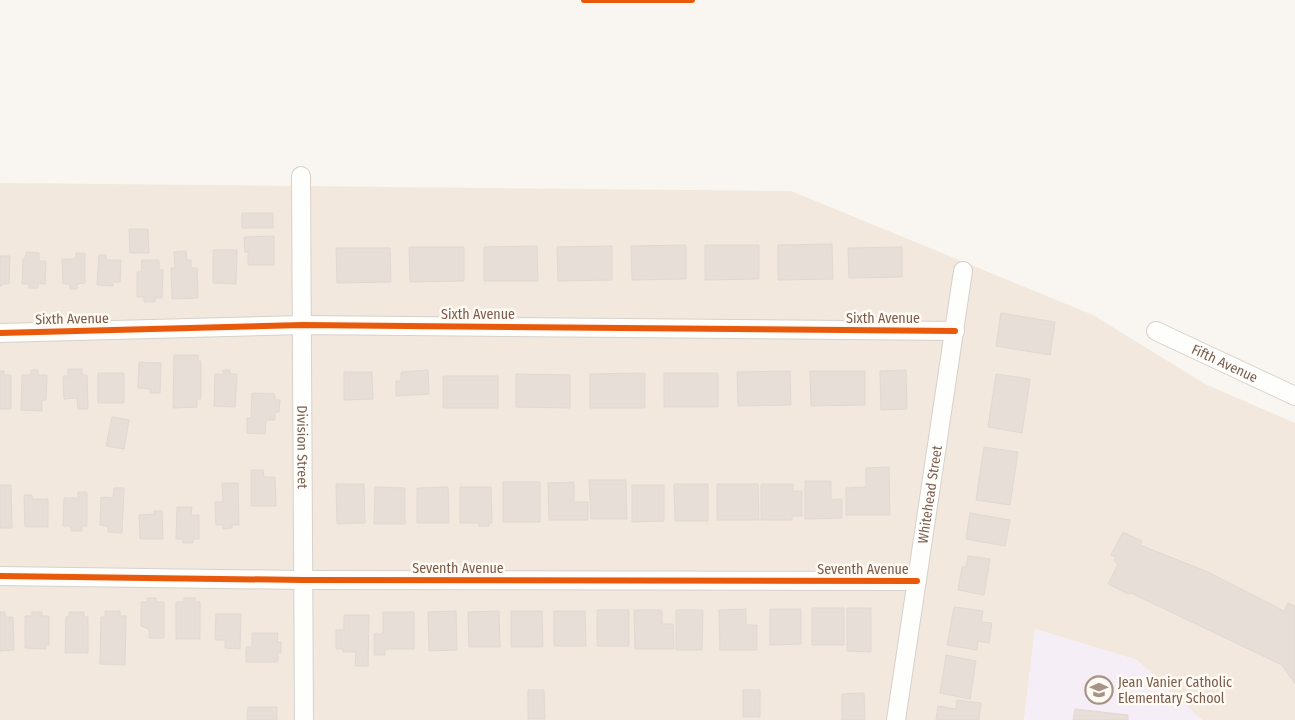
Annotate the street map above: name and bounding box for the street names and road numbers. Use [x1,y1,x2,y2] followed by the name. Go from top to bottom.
[441,306,515,323] street label: Sixth Avenue
[35,310,109,328] street label: Sixth Avenue
[846,310,920,327] street label: Sixth Avenue
[1189,340,1261,386] street label: Fifth Avenue
[294,405,311,489] street label: Division Street
[914,444,945,545] street label: Whitehead Street
[412,560,504,577] street label: Seventh Avenue
[817,561,909,578] street label: Seventh Avenue

